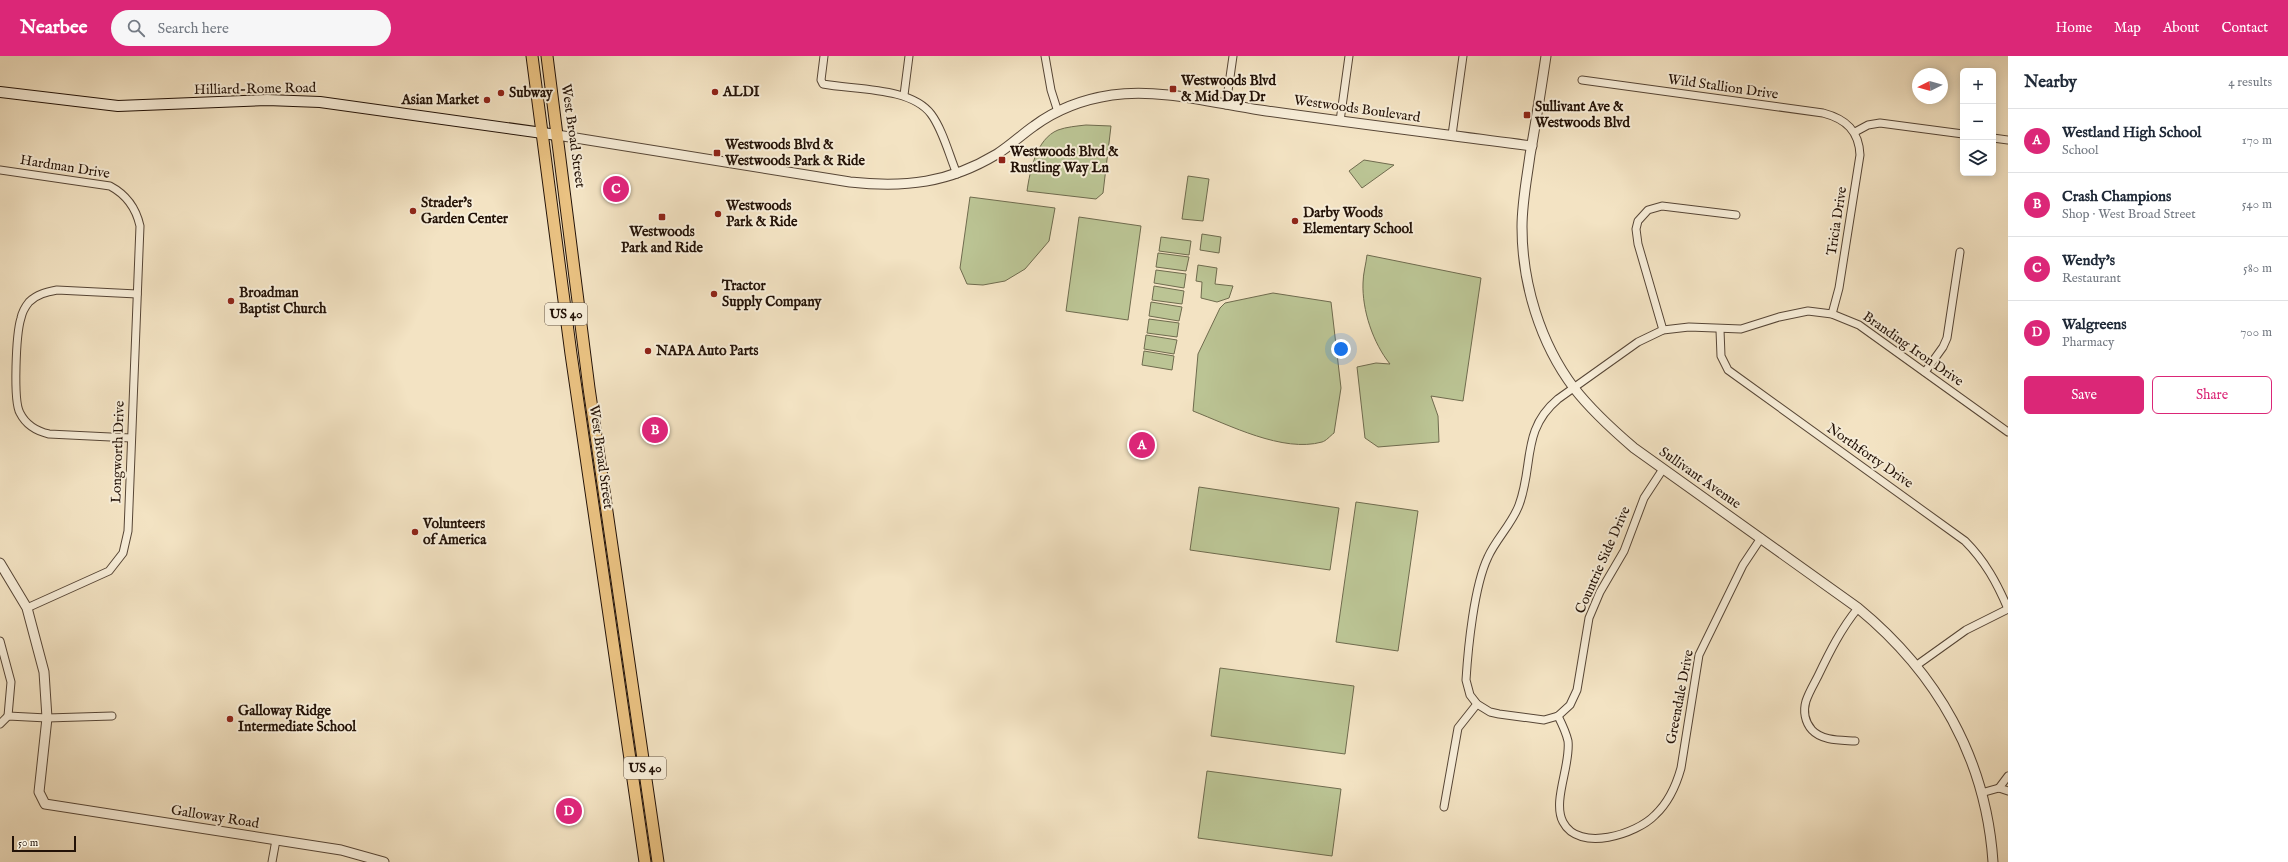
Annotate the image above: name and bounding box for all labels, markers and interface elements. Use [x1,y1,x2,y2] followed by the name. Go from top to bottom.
[111,10,391,46] search box
[20,16,87,40] text: Nearbee
[125,17,147,39] icon: search
[157,19,229,38] text: Search here
[2056,19,2092,37] text: Home
[2114,19,2141,37] text: Map
[2163,19,2199,37] text: About
[2221,19,2268,37] text: Contact
[1912,68,1948,104] north arrow
[1960,68,1996,176] map controls
[1960,68,1996,104] button: +
[1667,70,1780,104] street label: Wild Stallion Drive
[1180,72,1276,106] place label: Westwoods Blvd & Mid Day Dr
[2024,72,2077,93] text: Nearby
[2228,74,2272,91] text: 4 results
[194,79,317,99] street label: Hilliard-Rome Road
[557,83,589,190] street label: West Broad Street
[722,83,760,101] place label: ALDI
[509,84,554,102] place label: Subway
[1168,84,1178,94] marker: Westwoods Blvd & Mid Day Dr
[710,87,720,97] marker: ALDI
[496,88,506,98] marker: Subway
[400,91,479,109] place label: Asian Market
[1293,91,1422,127] street label: Westwoods Boulevard
[482,95,492,105] marker: Asian Market
[1534,98,1630,132] place label: Sullivant Ave & Westwoods Blvd
[1960,104,1996,140] button: −
[1522,110,1532,120] marker: Sullivant Ave & Westwoods Blvd
[2062,123,2201,142] text: Westland High School
[2033,132,2041,149] text: A
[2242,132,2272,149] text: 170 m
[724,136,865,170] place label: Westwoods Blvd & Westwoods Park & Ride
[1960,140,1996,176] button: layers
[2062,142,2099,159] text: School
[1009,143,1119,177] place label: Westwoods Blvd & Rustling Way Ln
[712,148,722,158] marker: Westwoods Blvd & Westwoods Park & Ride
[19,151,112,183] street label: Hardman Drive
[997,155,1007,165] marker: Westwoods Blvd & Rustling Way Ln
[603,174,629,204] pin: C
[1823,185,1851,257] street label: Tricia Drive
[2062,187,2171,206] text: Crash Champions
[421,194,509,228] place label: Strader's Garden Center
[2033,196,2041,213] text: B
[2242,196,2272,213] text: 540 m
[725,197,798,231] place label: Westwoods Park & Ride
[1303,204,1414,238] place label: Darby Woods Elementary School
[408,206,418,216] marker: Strader's Garden Center
[2062,206,2196,223] text: Shop · West Broad Street
[713,209,723,219] marker: Westwoods Park & Ride
[657,212,667,222] marker: Westwoods Park and Ride
[1290,216,1300,226] marker: Darby Woods Elementary School
[621,223,704,257] place label: Westwoods Park and Ride
[2062,251,2115,270] text: Wendy's
[2032,260,2042,277] text: C
[2243,260,2272,277] text: 580 m
[2062,270,2121,287] text: Restaurant
[721,277,823,311] place label: Tractor Supply Company
[239,284,327,318] place label: Broadman Baptist Church
[709,289,719,299] marker: Tractor Supply Company
[226,296,236,306] marker: Broadman Baptist Church
[545,303,587,325] road number: US 40
[1859,307,1967,391] street label: Branding Iron Drive
[2062,315,2127,334] text: Walgreens
[2032,324,2042,341] text: D
[2240,324,2272,341] text: 700 m
[2062,334,2114,351] text: Pharmacy
[1331,339,1351,359] your location
[655,342,759,360] place label: NAPA Auto Parts
[643,346,653,356] marker: NAPA Auto Parts
[2024,376,2144,414] button: Save
[2152,376,2272,414] button: Share
[107,400,129,504] street label: Longworth Drive
[585,404,617,511] street label: West Broad Street
[642,415,668,445] pin: B
[1823,419,1917,493] street label: Northforty Drive
[1129,430,1155,460] pin: A
[1655,443,1745,513] street label: Sullivant Avenue
[1571,503,1635,617] street label: Countrie Side Drive
[422,515,487,549] place label: Volunteers of America
[410,527,420,537] marker: Volunteers of America
[1662,648,1698,746] street label: Greendale Drive
[238,702,357,736] place label: Galloway Ridge Intermediate School
[225,714,235,724] marker: Galloway Ridge Intermediate School
[624,757,666,779] road number: US 40
[556,796,582,826] pin: D
[170,801,261,833] street label: Galloway Road
[12,834,76,853] scale bar
[18,836,38,850] text: 50 m

